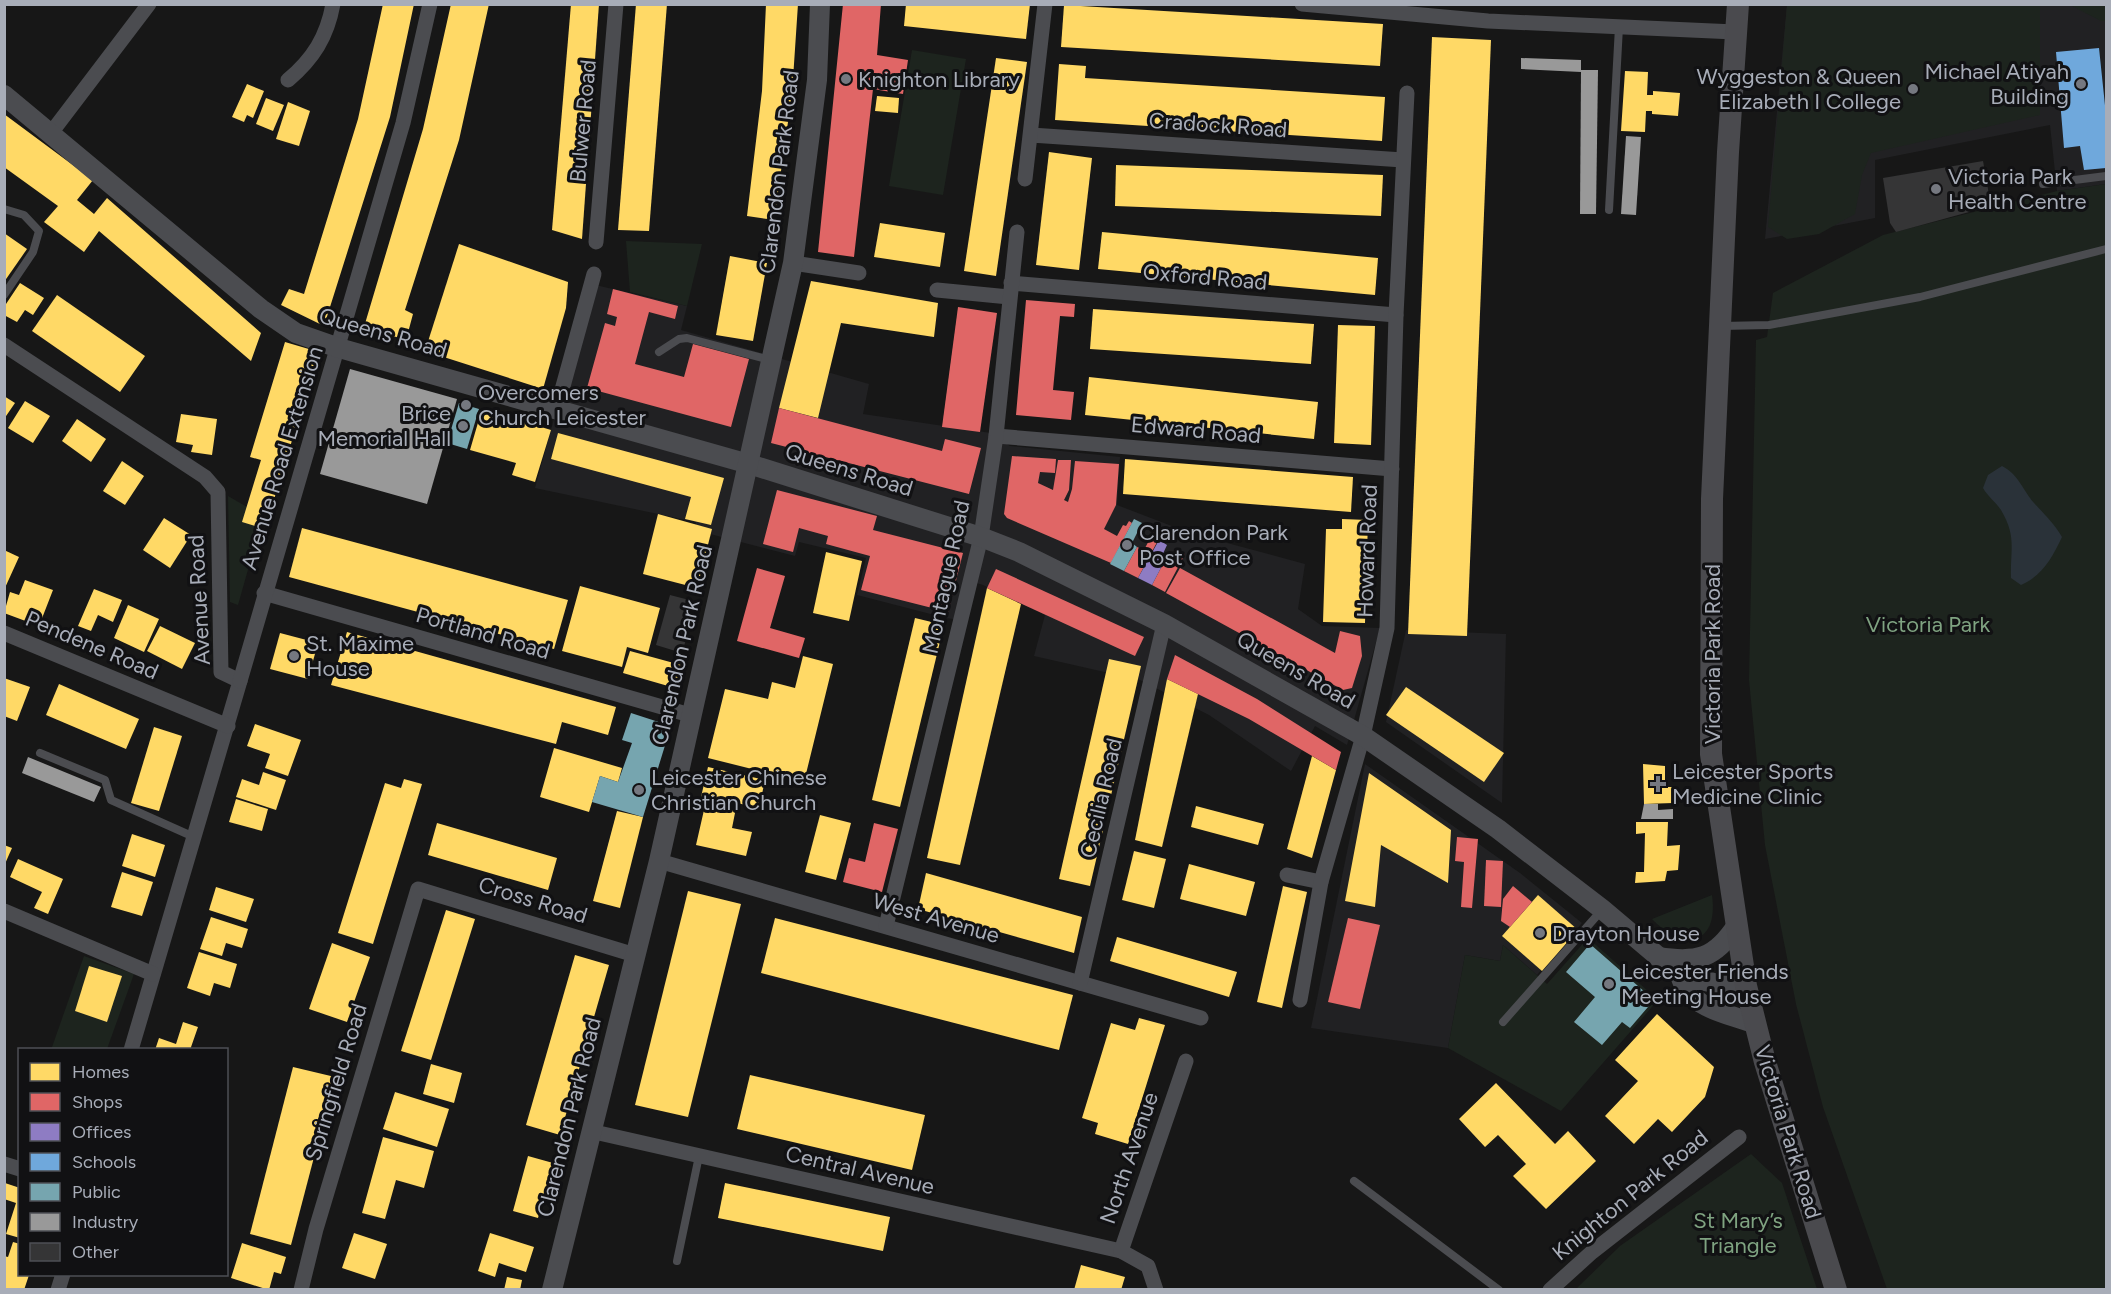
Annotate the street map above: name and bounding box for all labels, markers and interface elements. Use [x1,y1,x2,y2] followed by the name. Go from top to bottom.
[1924,58,2069,110] place label: Michael Atiyah Building
[564,59,602,183] street label: Bulwer Road
[1696,63,1901,115] place label: Wyggeston & Queen Elizabeth I College
[858,66,1020,93] place label: Knighton Library
[753,69,805,275] street label: Clarendon Park Road
[839,72,853,86] marker: Knighton Library
[2074,77,2088,91] marker: Michael Atiyah Building
[1906,82,1920,96] marker: Wyggeston & Queen Elizabeth I College
[1148,107,1288,143] street label: Cradock Road
[1948,163,2087,215] place label: Victoria Park Health Centre
[1929,182,1943,196] marker: Victoria Park Health Centre
[1142,258,1268,296] street label: Oxford Road
[316,302,450,364] street label: Queens Road
[235,343,329,573] street label: Avenue Road Extension
[478,379,646,431] place label: Overcomers Church Leicester
[459,398,473,412] marker: Overcomers Church Leicester
[317,400,451,452] place label: Brice Memorial Hall
[1130,411,1262,449] street label: Edward Road
[456,419,470,433] marker: Brice Memorial Hall
[782,438,916,502] street label: Queens Road
[1351,484,1383,618] street label: Howard Road
[917,498,975,656] street label: Montague Road
[1139,519,1288,571] place label: Clarendon Park Post Office
[182,534,216,666] street label: Avenue Road
[1120,538,1134,552] marker: Clarendon Park Post Office
[646,542,718,748] street label: Clarendon Park Road
[1699,564,1726,744] street label: Victoria Park Road
[413,601,553,665] street label: Portland Road
[21,605,163,685] street label: Pendene Road
[1866,611,1990,638] park label: Victoria Park
[1232,625,1360,715] street label: Queens Road
[306,630,414,682] place label: St. Maxime House
[287,649,301,663] marker: St. Maxime House
[1074,735,1128,861] street label: Cecilia Road
[1672,758,1833,810] place label: Leicester Sports Medicine Clinic
[651,764,827,816] place label: Leicester Chinese Christian Church
[1649,775,1667,793] marker: Leicester Sports Medicine Clinic
[632,783,646,797] marker: Leicester Chinese Christian Church
[475,871,591,929] street label: Cross Road
[869,887,1003,949] street label: West Avenue
[1552,920,1700,947] place label: Drayton House
[1533,926,1547,940] marker: Drayton House
[1621,958,1789,1010] place label: Leicester Friends Meeting House
[1602,977,1616,991] marker: Leicester Friends Meeting House
[299,1000,373,1164] street label: Springfield Road
[531,1014,607,1220] street label: Clarendon Park Road
[1749,1042,1827,1222] street label: Victoria Park Road
[18,1048,228,1276] legend
[72,1061,130,1083] text: Homes
[1094,1089,1164,1227] street label: North Avenue
[72,1091,123,1113] text: Shops
[72,1121,131,1143] text: Offices
[1547,1124,1713,1266] street label: Knighton Park Road
[783,1140,937,1200] street label: Central Avenue
[72,1151,136,1173] text: Schools
[72,1181,121,1203] text: Public
[1693,1207,1783,1259] park label: St Mary’s Triangle
[72,1211,139,1233] text: Industry
[72,1241,119,1263] text: Other

